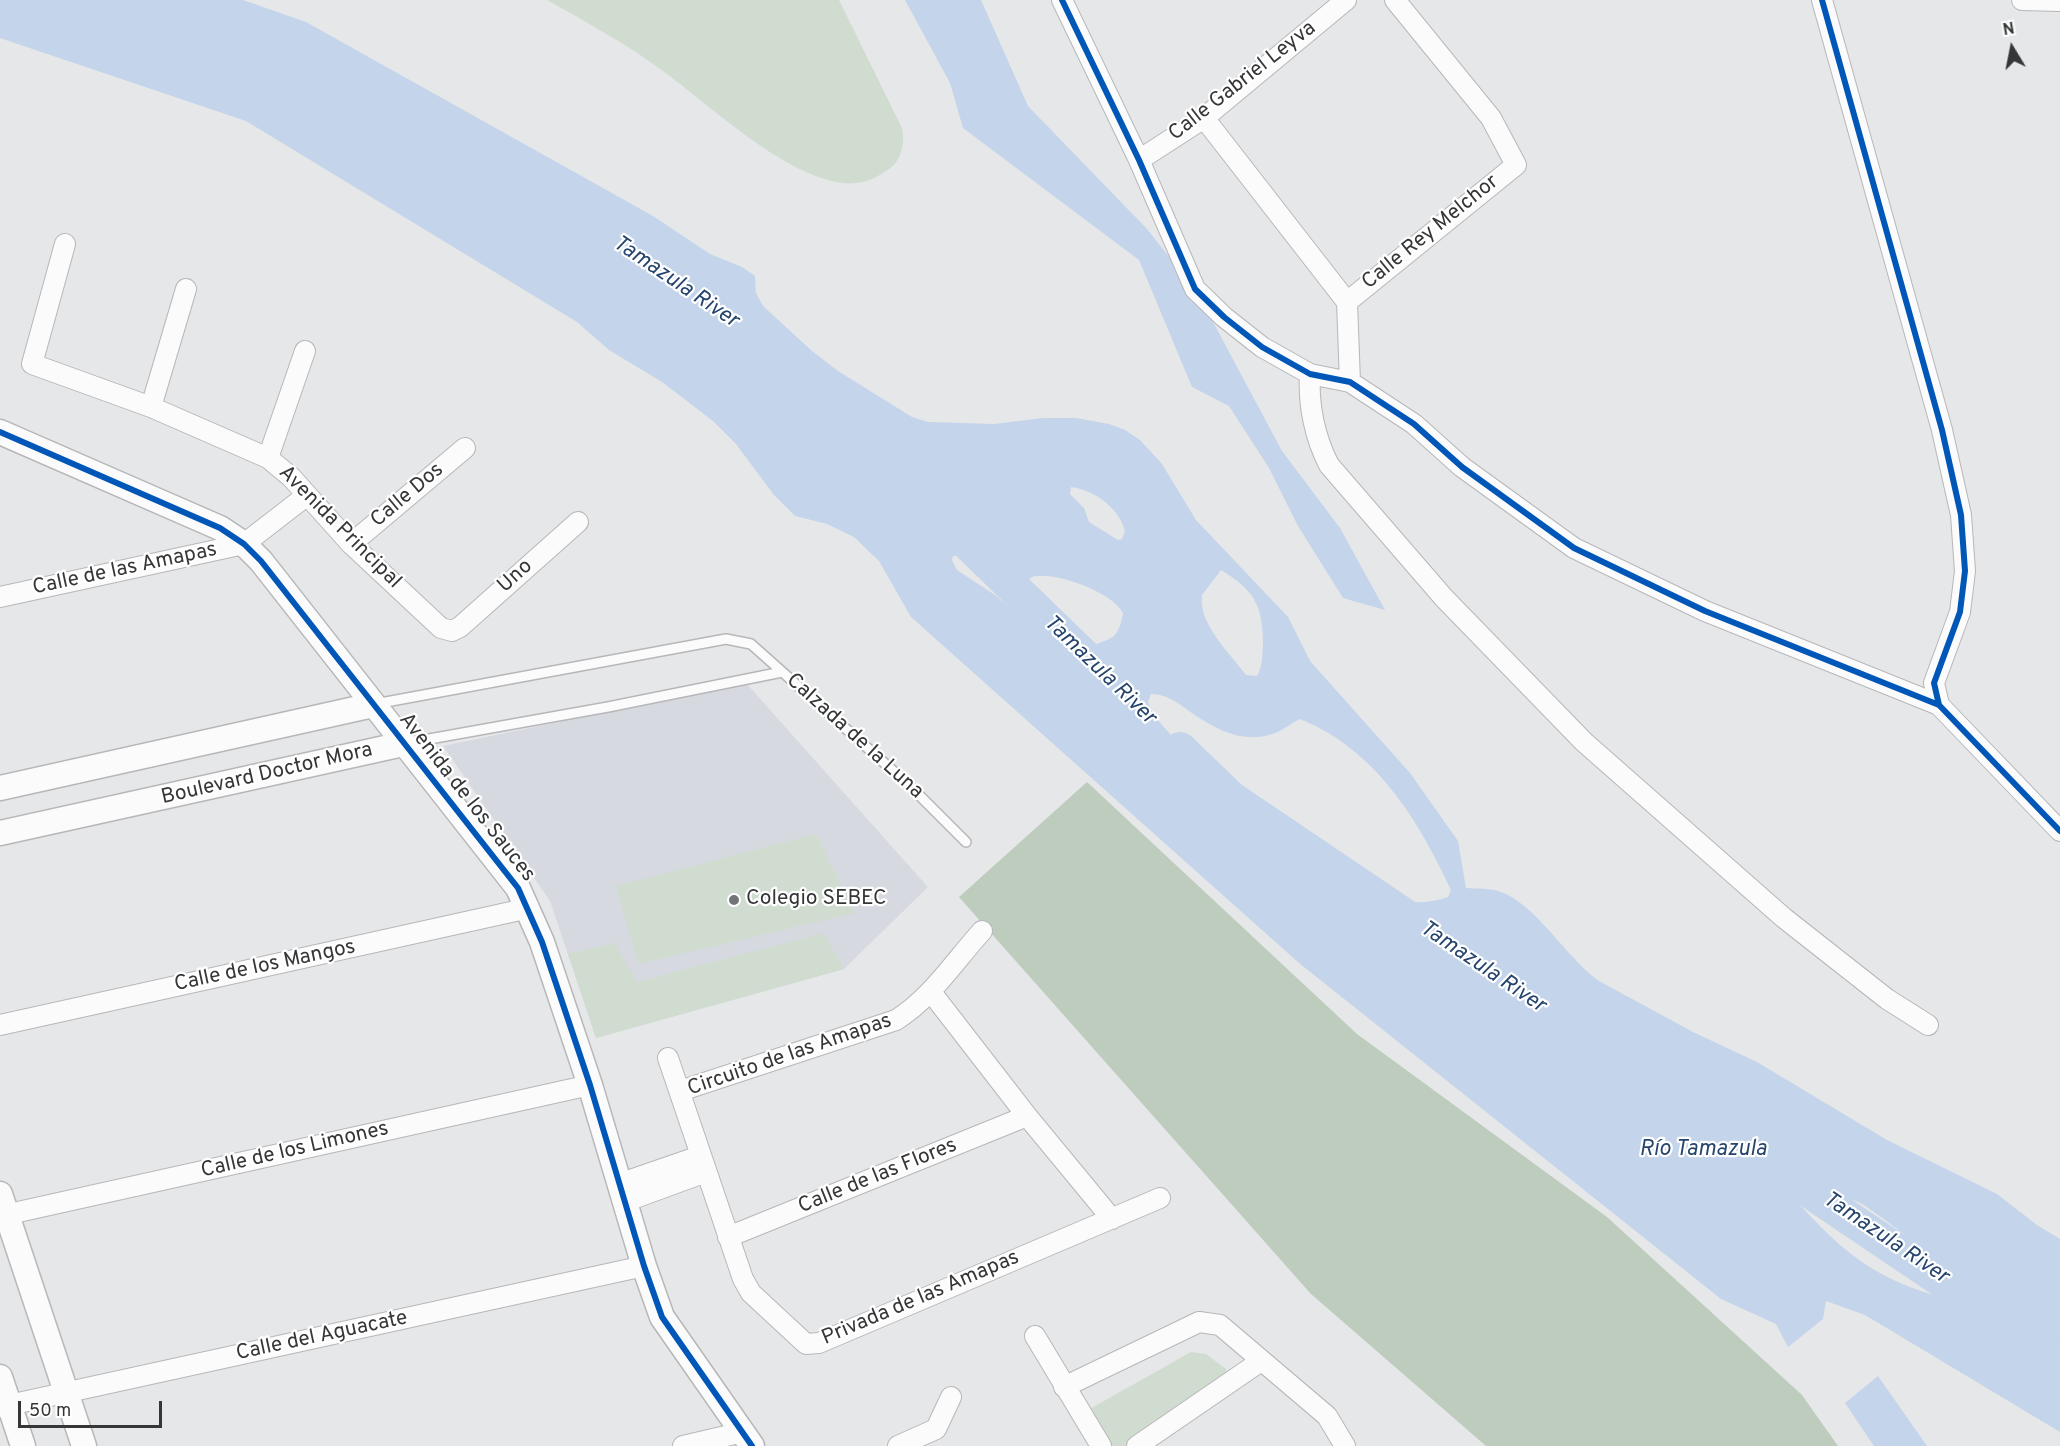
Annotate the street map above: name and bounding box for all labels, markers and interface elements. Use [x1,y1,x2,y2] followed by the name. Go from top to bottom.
[1164,17,1322,147] street label: Calle Gabriel Leyva
[1982,18,2042,78] north arrow
[2001,19,2016,41] text: N
[1358,170,1504,296] street label: Calle Rey Melchor
[607,231,743,335] water label: Tamazula River
[366,458,450,534] street label: Calle Dos
[272,461,406,595] street label: Avenida Principal
[31,538,219,602] street label: Calle de las Amapas
[493,555,539,599] street label: Uno
[1037,611,1161,731] water label: Tamazula River
[780,669,928,805] street label: Calzada de la Luna
[392,709,540,887] street label: Avenida de los Sauces
[159,738,375,812] street label: Boulevard Doctor Mora
[746,887,887,913] place label: Colegio SEBEC
[727,893,741,907] marker: Colegio SEBEC
[1414,916,1550,1020] water label: Tamazula River
[172,935,358,999] street label: Calle de los Mangos
[685,1009,895,1103] street label: Circuito de las Amapas
[199,1117,391,1185] street label: Calle de los Limones
[795,1134,961,1220] street label: Calle de las Flores
[1639,1138,1767,1164] water label: Río Tamazula
[1817,1187,1953,1291] water label: Tamazula River
[819,1246,1023,1352] street label: Privada de las Amapas
[234,1307,410,1367] street label: Calle del Aguacate
[21,1389,165,1427] scale bar
[29,1400,71,1423] text: 50 m

